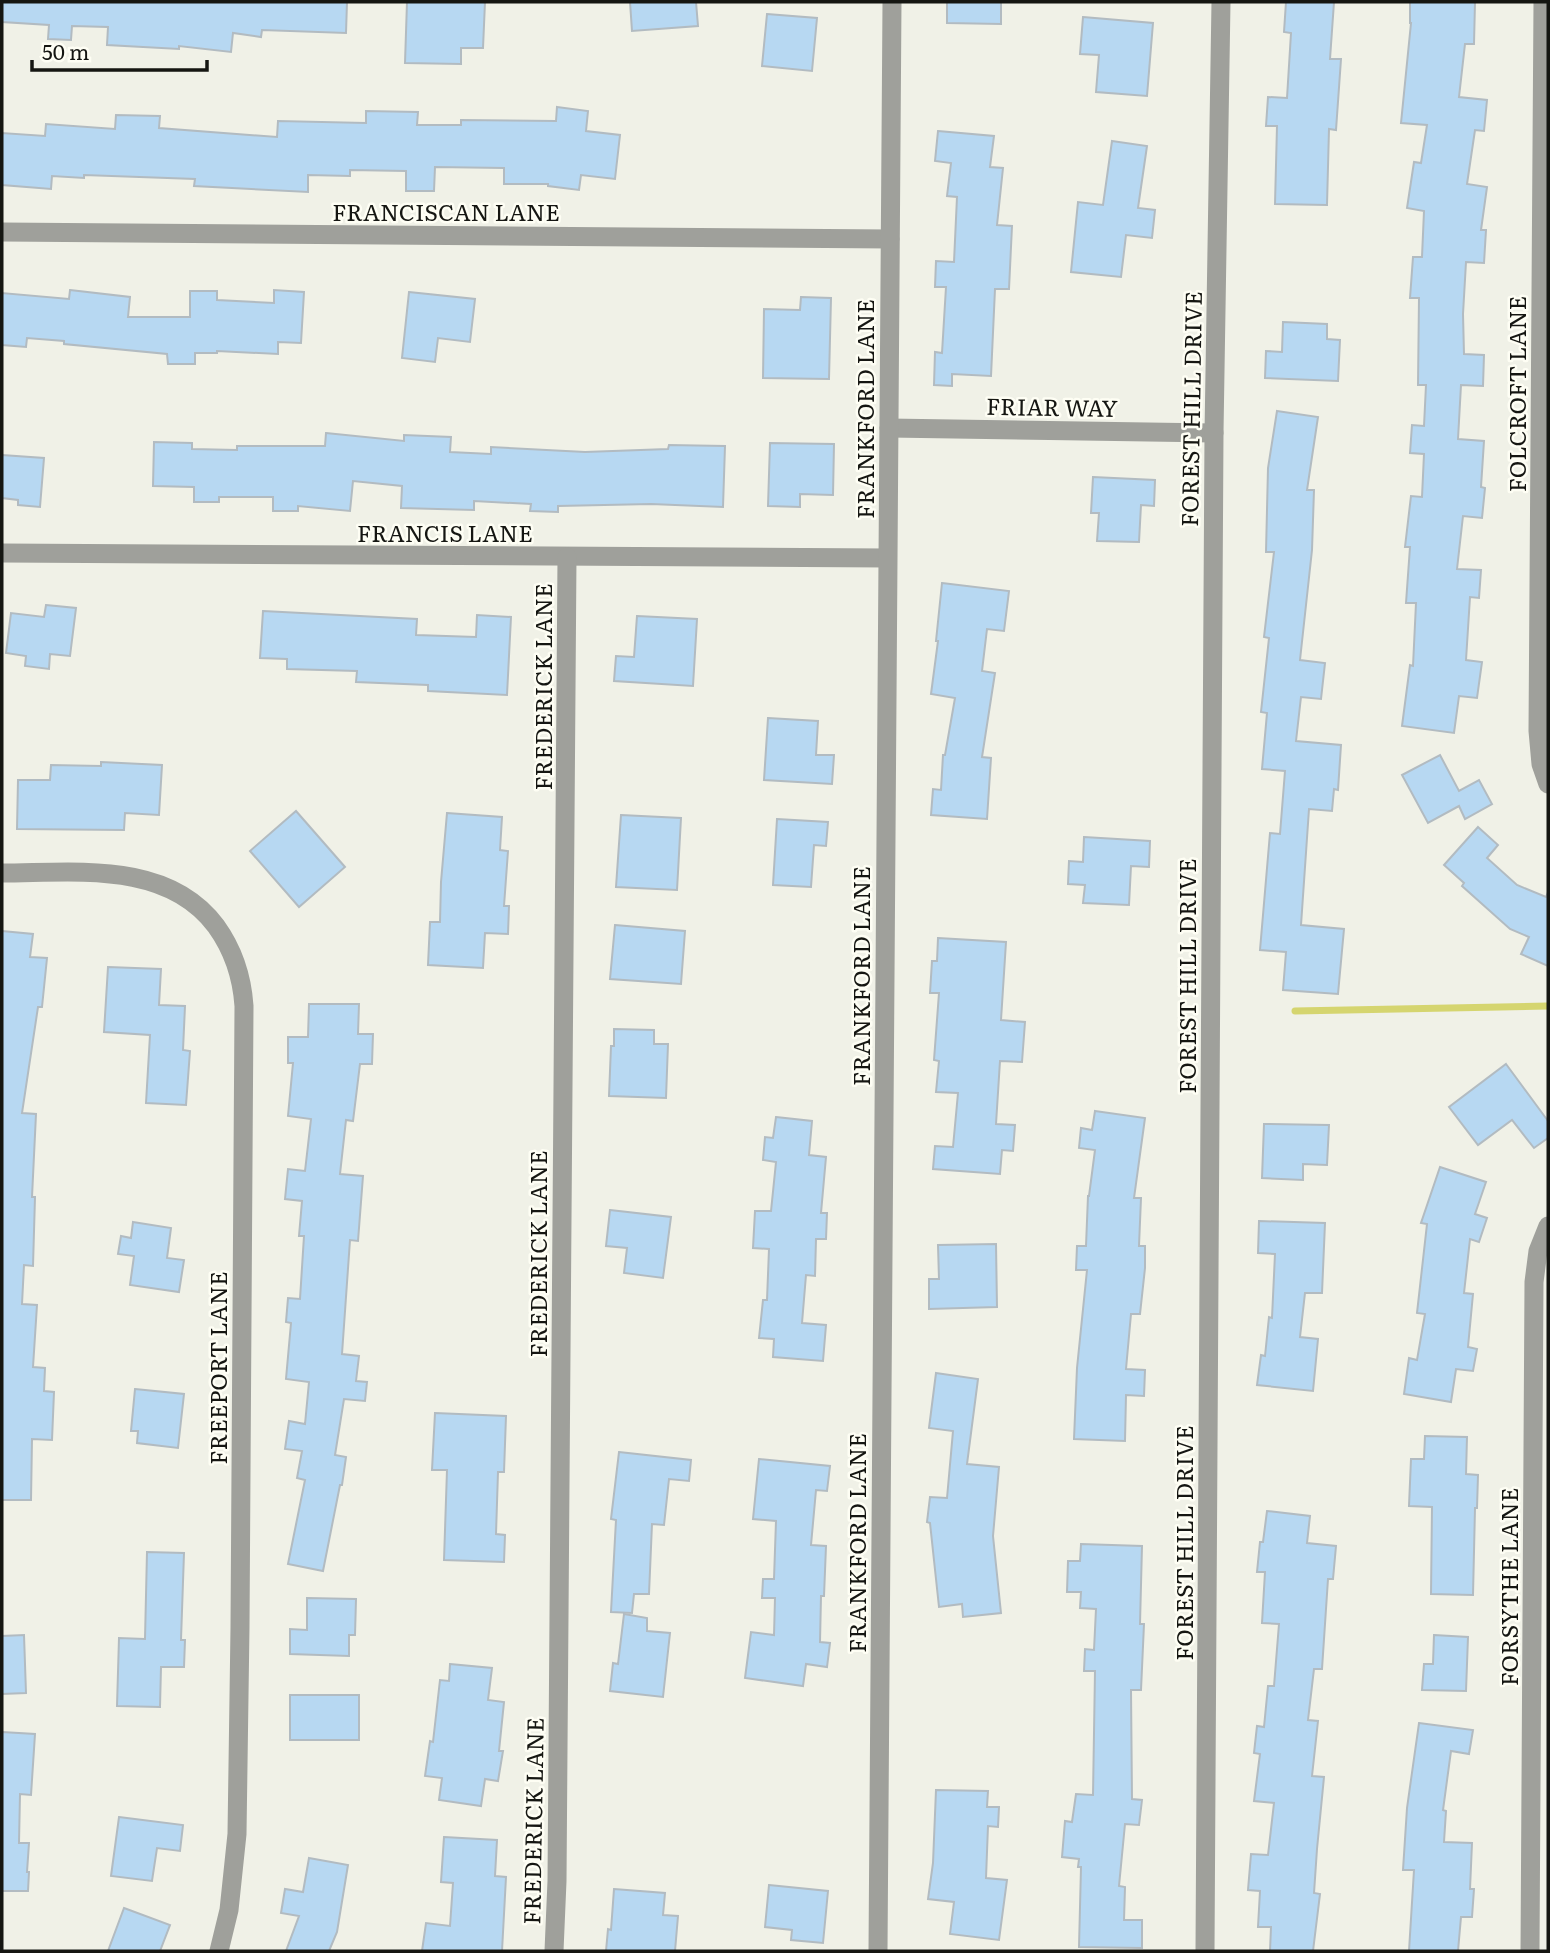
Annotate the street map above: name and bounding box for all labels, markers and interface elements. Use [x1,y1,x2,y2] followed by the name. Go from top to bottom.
[32,28,206,72] scale bar
[42,35,89,66] text: 50 m
[332,194,560,228] street label: FRANCISCAN LANE
[1171,291,1209,527] street label: FOREST HILL DRIVE
[1499,296,1533,492] street label: FOLCROFT LANE
[847,299,881,519] street label: FRANKFORD LANE
[986,388,1118,424] street label: FRIAR WAY
[357,515,533,549] street label: FRANCIS LANE
[525,583,559,791] street label: FREDERICK LANE
[1169,858,1203,1094] street label: FOREST HILL DRIVE
[843,866,877,1086] street label: FRANKFORD LANE
[520,1150,554,1358] street label: FREDERICK LANE
[200,1271,234,1465] street label: FREEPORT LANE
[1166,1425,1200,1661] street label: FOREST HILL DRIVE
[839,1433,873,1653] street label: FRANKFORD LANE
[1491,1488,1525,1686] street label: FORSYTHE LANE
[513,1717,551,1925] street label: FREDERICK LANE

